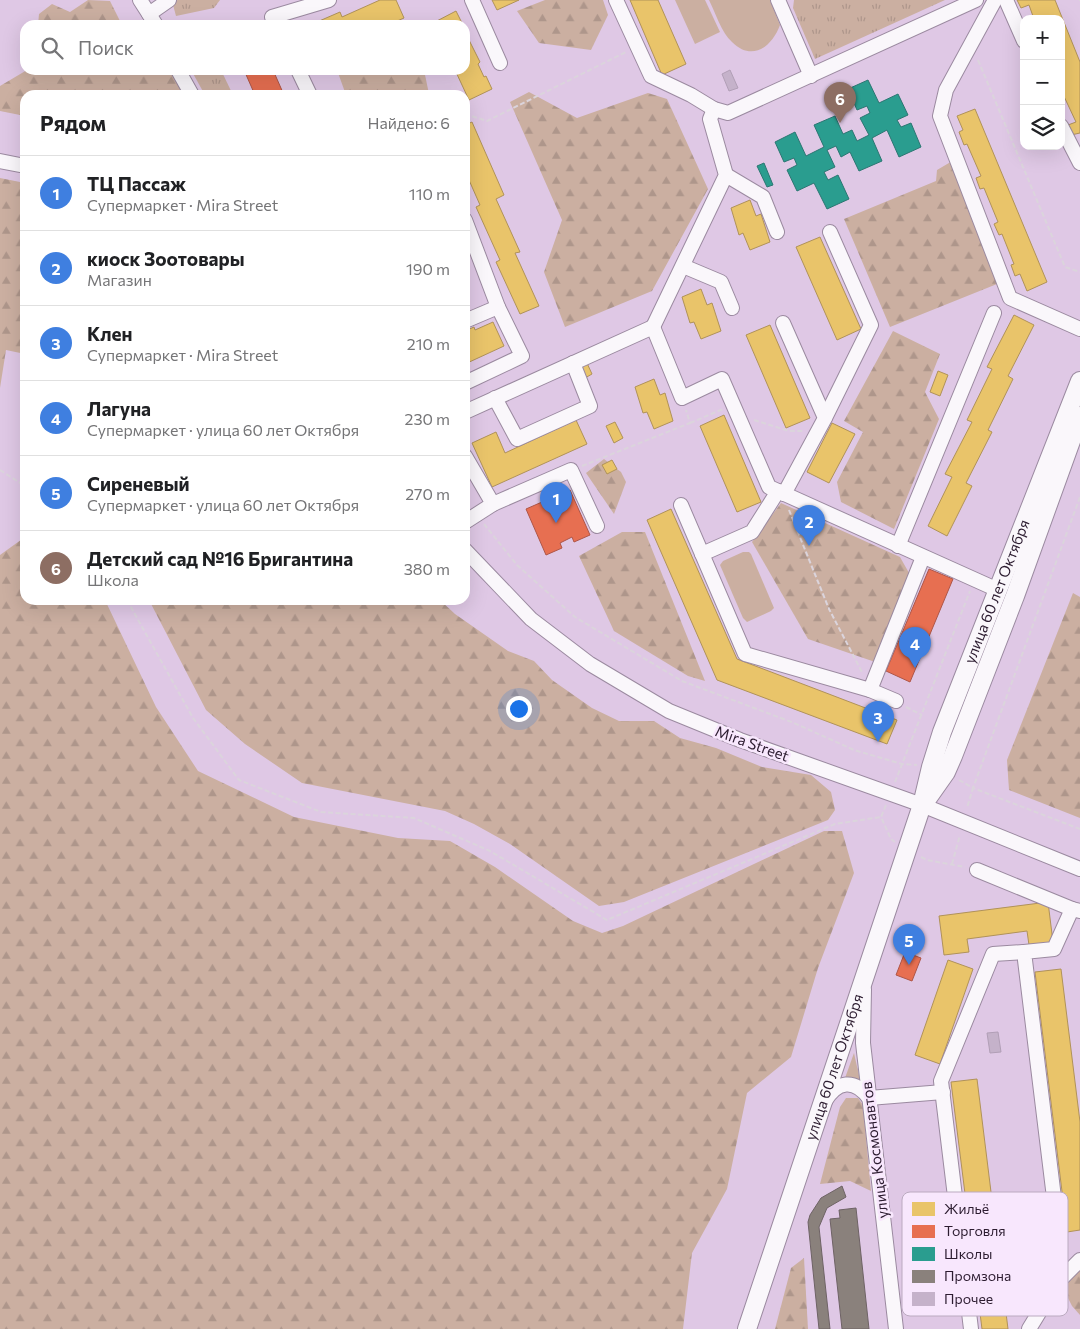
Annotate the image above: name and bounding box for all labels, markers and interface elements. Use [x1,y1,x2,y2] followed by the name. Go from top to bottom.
[1020,15,1065,150] map controls
[1020,15,1065,60] button: +
[20,20,470,75] search box
[38,34,66,62] icon: search
[78,36,134,59] text: Поиск
[1020,60,1065,105] button: −
[824,82,856,123] pin: 6
[1020,105,1065,150] button: layers
[40,110,106,135] text: Рядом
[367,113,450,132] text: Найдено: 6
[87,172,186,195] text: ТЦ Пассаж
[52,184,60,203] text: 1
[409,184,450,203] text: 110 m
[87,195,278,214] text: Супермаркет · Mira Street
[87,247,245,270] text: киоск Зоотовары
[51,259,61,278] text: 2
[406,259,450,278] text: 190 m
[87,270,152,289] text: Магазин
[87,322,133,345] text: Клен
[51,334,61,353] text: 3
[407,334,450,353] text: 210 m
[87,345,278,364] text: Супермаркет · Mira Street
[87,397,151,420] text: Лагуна
[51,409,61,428] text: 4
[405,409,450,428] text: 230 m
[87,420,359,439] text: Супермаркет · улица 60 лет Октября
[87,472,190,495] text: Сиреневый
[540,482,572,523] pin: 1
[51,484,61,503] text: 5
[405,484,450,503] text: 270 m
[87,495,359,514] text: Супермаркет · улица 60 лет Октября
[793,505,825,546] pin: 2
[960,517,1033,666] street label: улица 60 лет Октября
[87,547,353,570] text: Детский сад №16 Бригантина
[51,559,61,578] text: 6
[404,559,450,578] text: 380 m
[87,570,139,589] text: Школа
[899,627,931,668] pin: 4
[506,696,532,722] your location
[862,701,894,742] pin: 3
[713,721,792,765] street label: Mira Street
[893,924,925,965] pin: 5
[801,991,866,1142] street label: улица 60 лет Октября
[857,1081,891,1219] street label: улица Космонавтов
[902,1192,1068,1316] legend
[944,1200,989,1217] text: Жильё
[944,1222,1006,1239] text: Торговля
[944,1245,992,1262] text: Школы
[944,1267,1011,1284] text: Промзона
[944,1290,993,1307] text: Прочее

